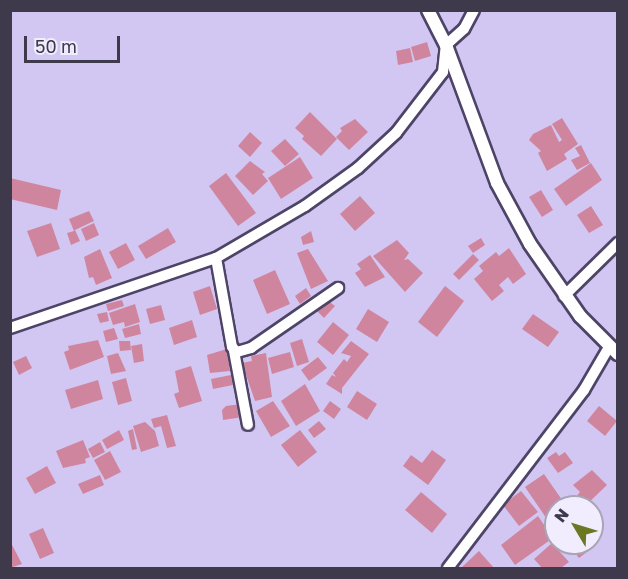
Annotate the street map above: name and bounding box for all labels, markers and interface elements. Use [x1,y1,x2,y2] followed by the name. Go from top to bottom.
[27,24,123,62] scale bar
[35,35,77,57] text: 50 m
[544,495,604,555] north arrow
[550,504,573,526] text: N

